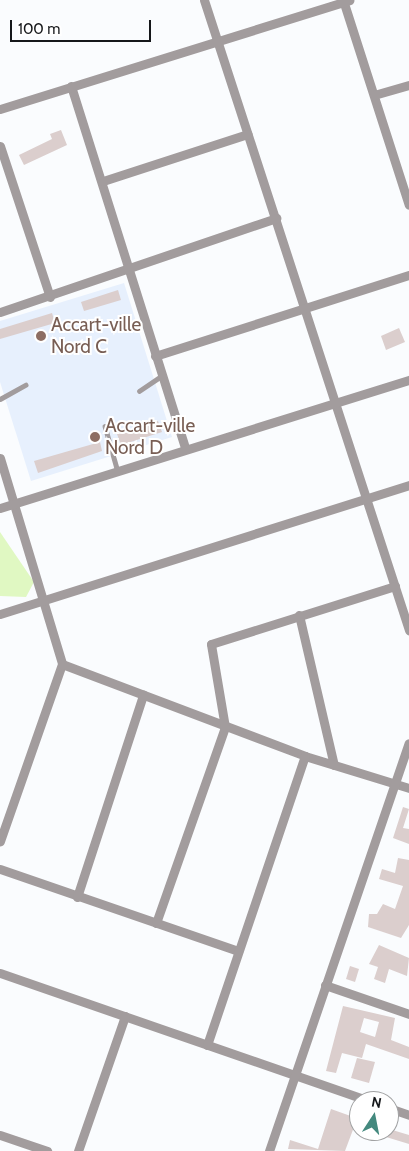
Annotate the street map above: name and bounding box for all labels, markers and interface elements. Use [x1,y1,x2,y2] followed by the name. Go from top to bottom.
[12,10,154,42] scale bar
[18,20,60,38] text: 100 m
[51,314,141,358] place label: Accart-ville Nord C
[35,330,47,342] marker: Accart-ville Nord C
[105,415,195,459] place label: Accart-ville Nord D
[89,431,101,443] marker: Accart-ville Nord D
[349,1091,399,1141] north arrow
[370,1092,383,1112] text: N

